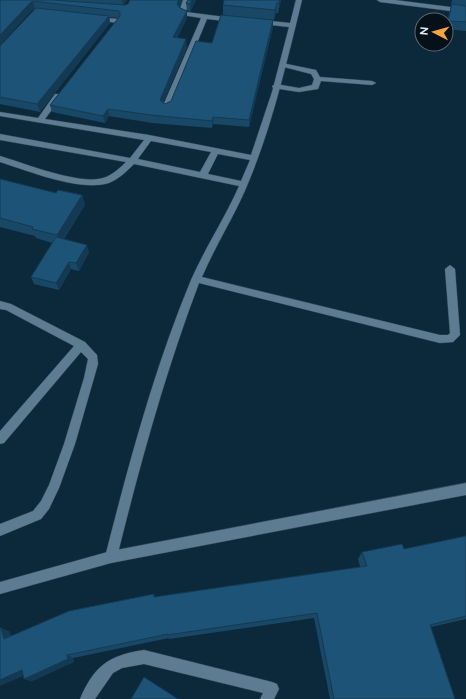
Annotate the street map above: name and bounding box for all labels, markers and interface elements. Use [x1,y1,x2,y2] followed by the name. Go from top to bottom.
[414,12,454,52] north arrow
[418,26,431,36] text: N

